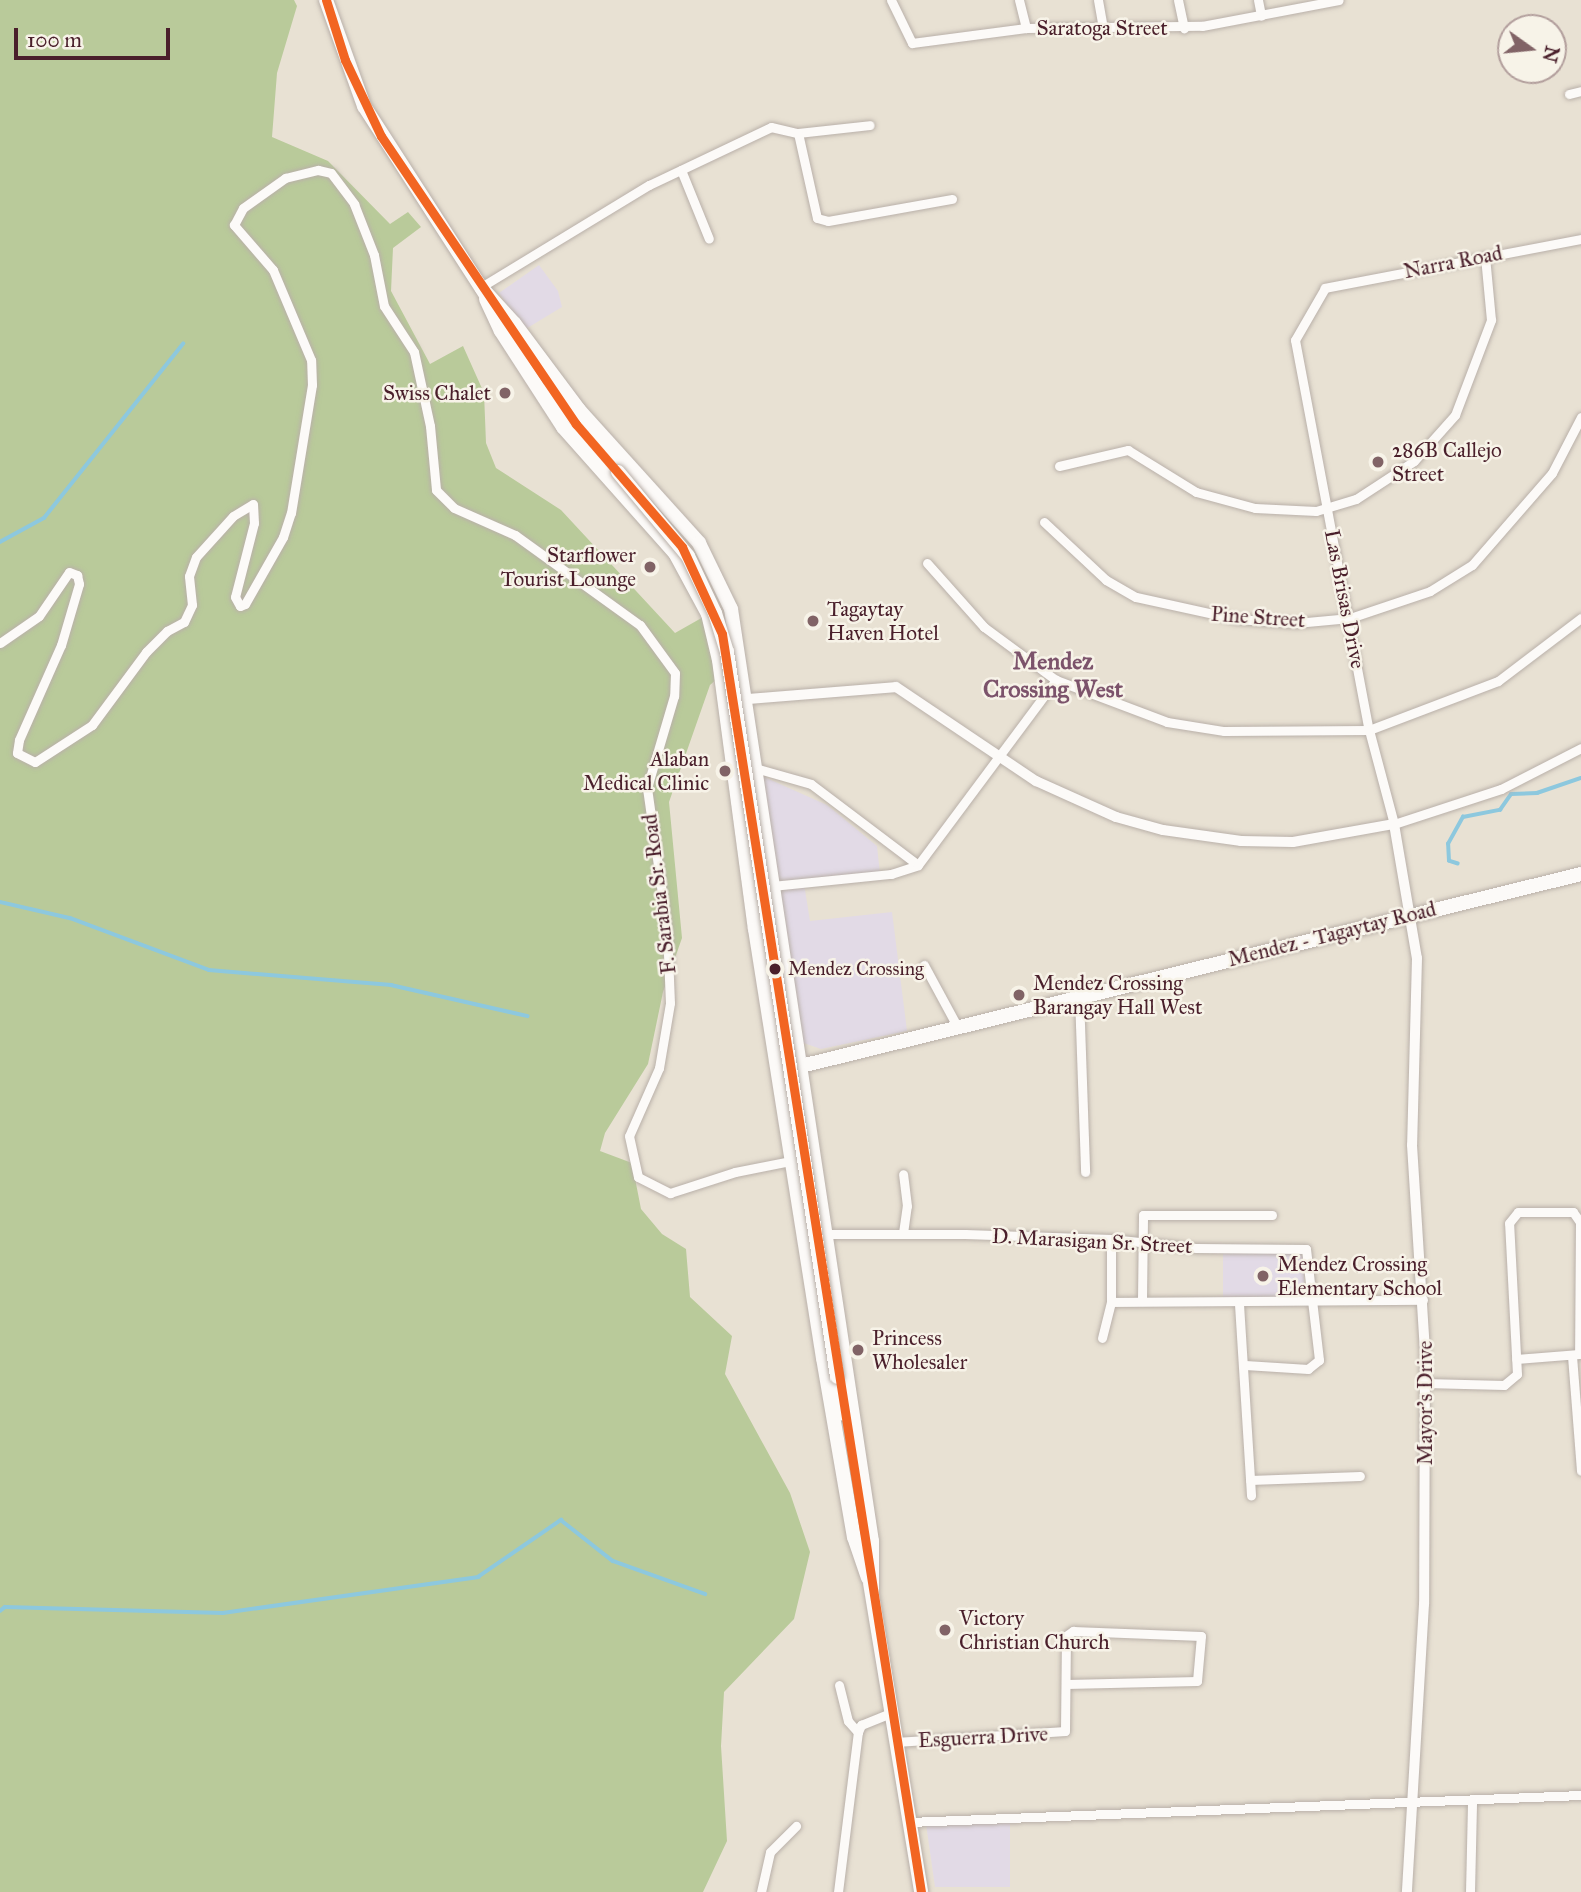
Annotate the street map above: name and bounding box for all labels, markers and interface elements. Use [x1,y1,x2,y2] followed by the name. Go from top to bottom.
[18,14,173,58] scale bar
[1497,14,1567,84] north arrow
[1036,15,1168,41] street label: Saratoga Street
[27,27,82,53] text: 100 m
[1538,43,1564,65] text: N
[1401,240,1505,284] street label: Narra Road
[383,380,491,406] place label: Swiss Chalet
[497,385,513,401] marker: Swiss Chalet
[1392,437,1502,487] place label: 286B Callejo Street
[1370,454,1386,470] marker: 286B Callejo Street
[1319,527,1371,671] street label: Las Brisas Drive
[501,542,636,592] place label: Starflower Tourist Lounge
[642,559,658,575] marker: Starflower Tourist Lounge
[827,596,939,646] place label: Tagaytay Haven Hotel
[1210,601,1306,633] street label: Pine Street
[805,613,821,629] marker: Tagaytay Haven Hotel
[983,648,1123,704] district label: Mendez Crossing West
[583,746,709,796] place label: Alaban Medical Clinic
[715,761,735,781] marker: Alaban Medical Clinic
[637,812,681,976] street label: F. Sarabia Sr. Road
[1225,896,1439,972] street label: Mendez - Tagaytay Road
[788,958,924,980] place label: Mendez Crossing
[768,962,782,976] marker: Mendez Crossing
[1033,970,1202,1020] place label: Mendez Crossing Barangay Hall West
[1011,987,1027,1003] marker: Mendez Crossing Barangay Hall West
[991,1223,1193,1259] street label: D. Marasigan Sr. Street
[1277,1251,1442,1301] place label: Mendez Crossing Elementary School
[1255,1268,1271,1284] marker: Mendez Crossing Elementary School
[872,1325,967,1375] place label: Princess Wholesaler
[1412,1341,1438,1465] street label: Mayor's Drive
[850,1342,866,1358] marker: Princess Wholesaler
[959,1605,1110,1655] place label: Victory Christian Church
[937,1622,953,1638] marker: Victory Christian Church
[917,1721,1049,1753] street label: Esguerra Drive

